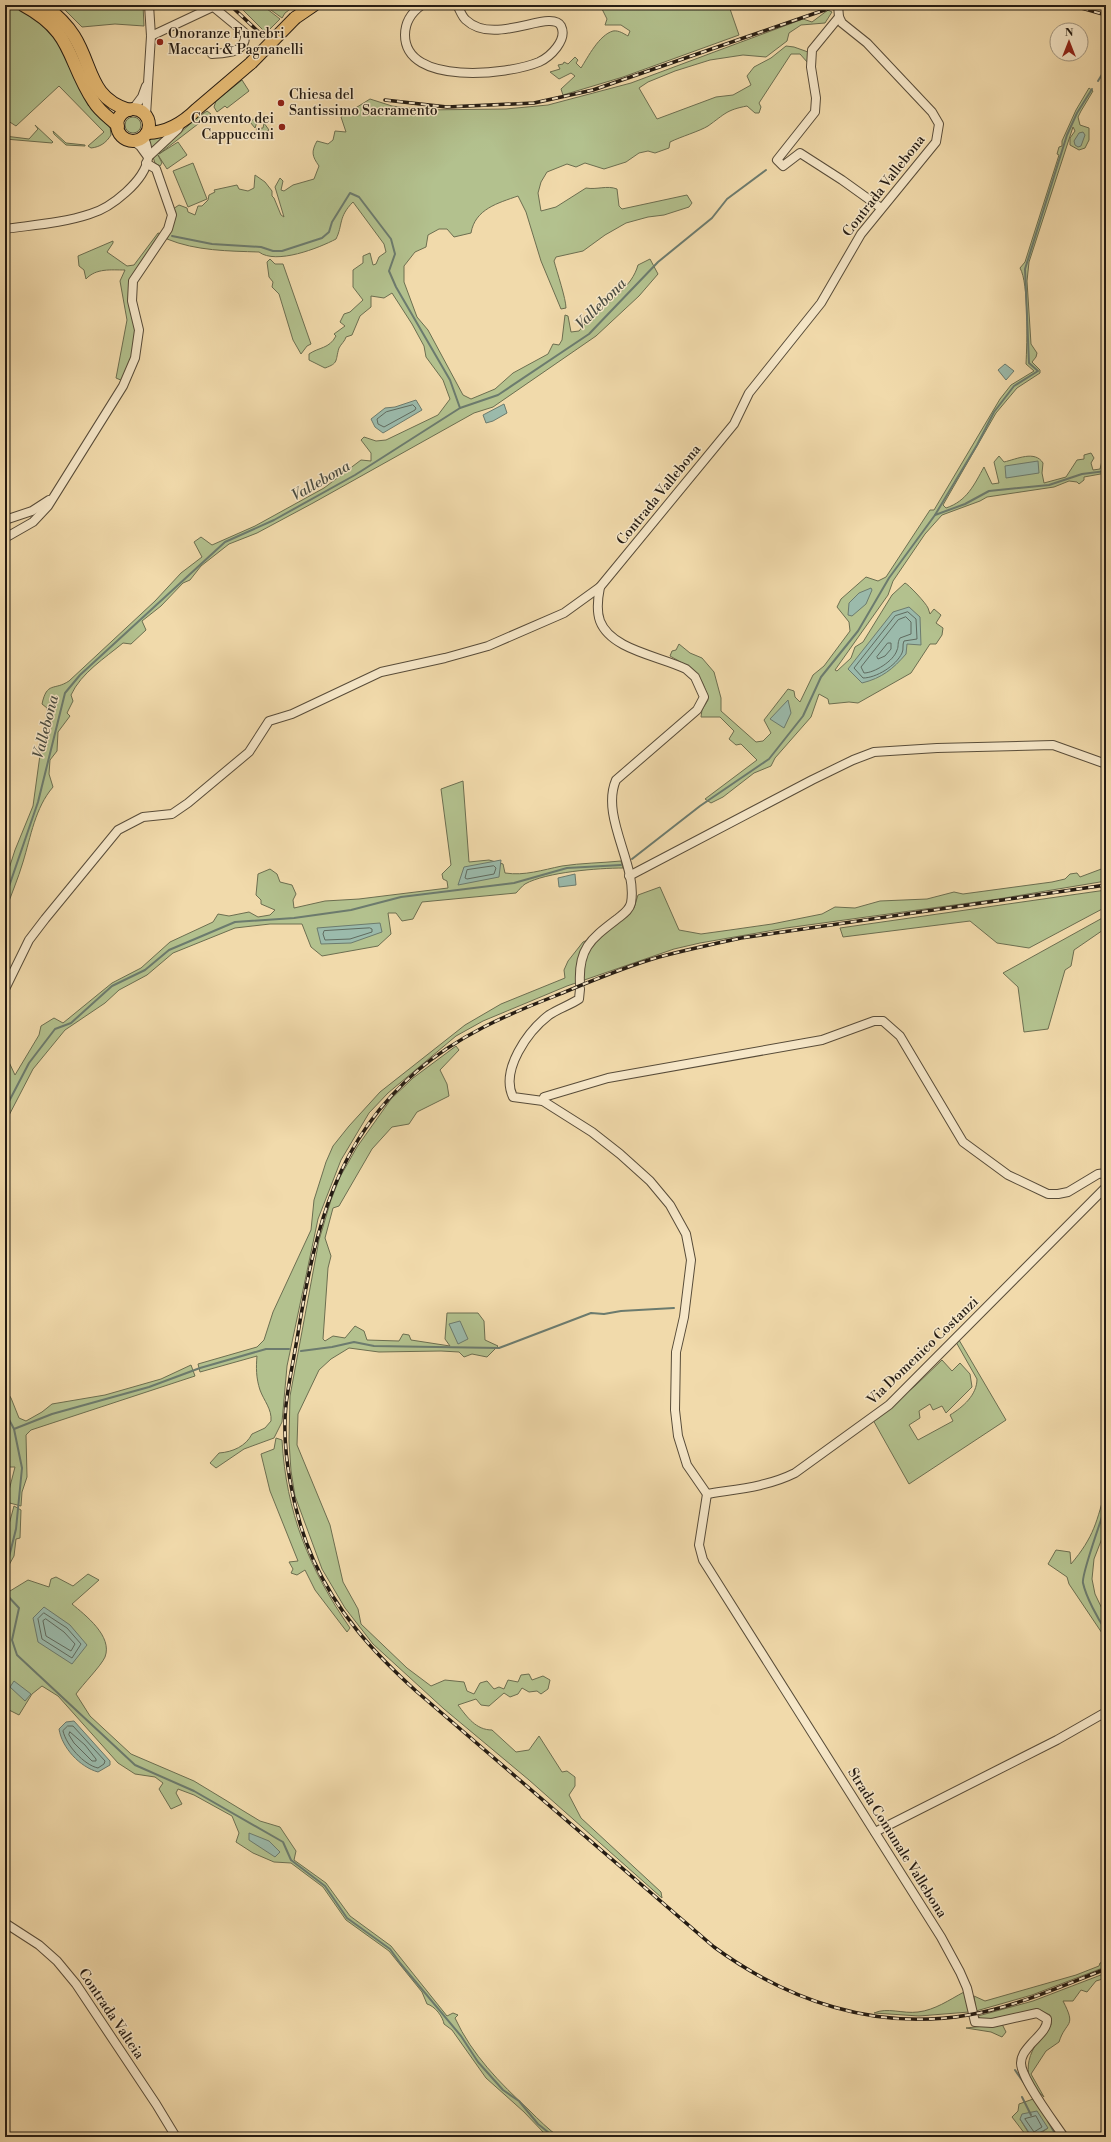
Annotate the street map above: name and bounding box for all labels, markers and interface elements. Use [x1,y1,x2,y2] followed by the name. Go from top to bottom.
[1049,22,1089,62] north arrow
[168,25,304,59] place label: Onoranze Funebri Maccari & Pagnanelli
[1065,26,1074,40] text: N
[155,37,165,47] marker: Onoranze Funebri Maccari & Pagnanelli
[289,86,438,120] place label: Chiesa del Santissimo Sacramento
[276,98,286,108] marker: Chiesa del Santissimo Sacramento
[191,110,274,144] place label: Convento dei Cappuccini
[277,122,287,132] marker: Convento dei Cappuccini
[839,131,930,241] street label: Contrada Vallebona
[571,274,631,334] water label: Vallebona
[613,440,706,549] street label: Contrada Vallebona
[288,456,354,505] water label: Vallebona
[29,693,63,761] water label: Vallebona
[863,1293,983,1410] street label: Via Domenico Costanzi
[843,1765,951,1922] street label: Strada Comunale Vallebona
[74,1965,148,2063] street label: Contrada Valteia

